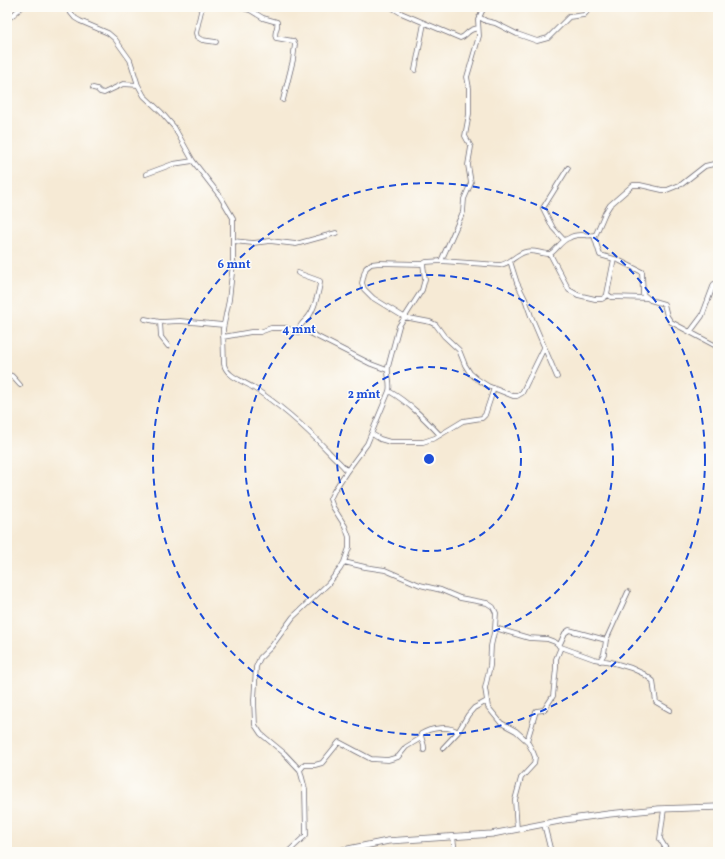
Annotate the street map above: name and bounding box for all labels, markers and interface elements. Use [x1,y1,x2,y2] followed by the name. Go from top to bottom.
[218,257,251,273] text: 6 mnt
[282,322,316,338] text: 4 mnt
[348,387,381,403] text: 2 mnt
[422,452,436,466] centre of rings

